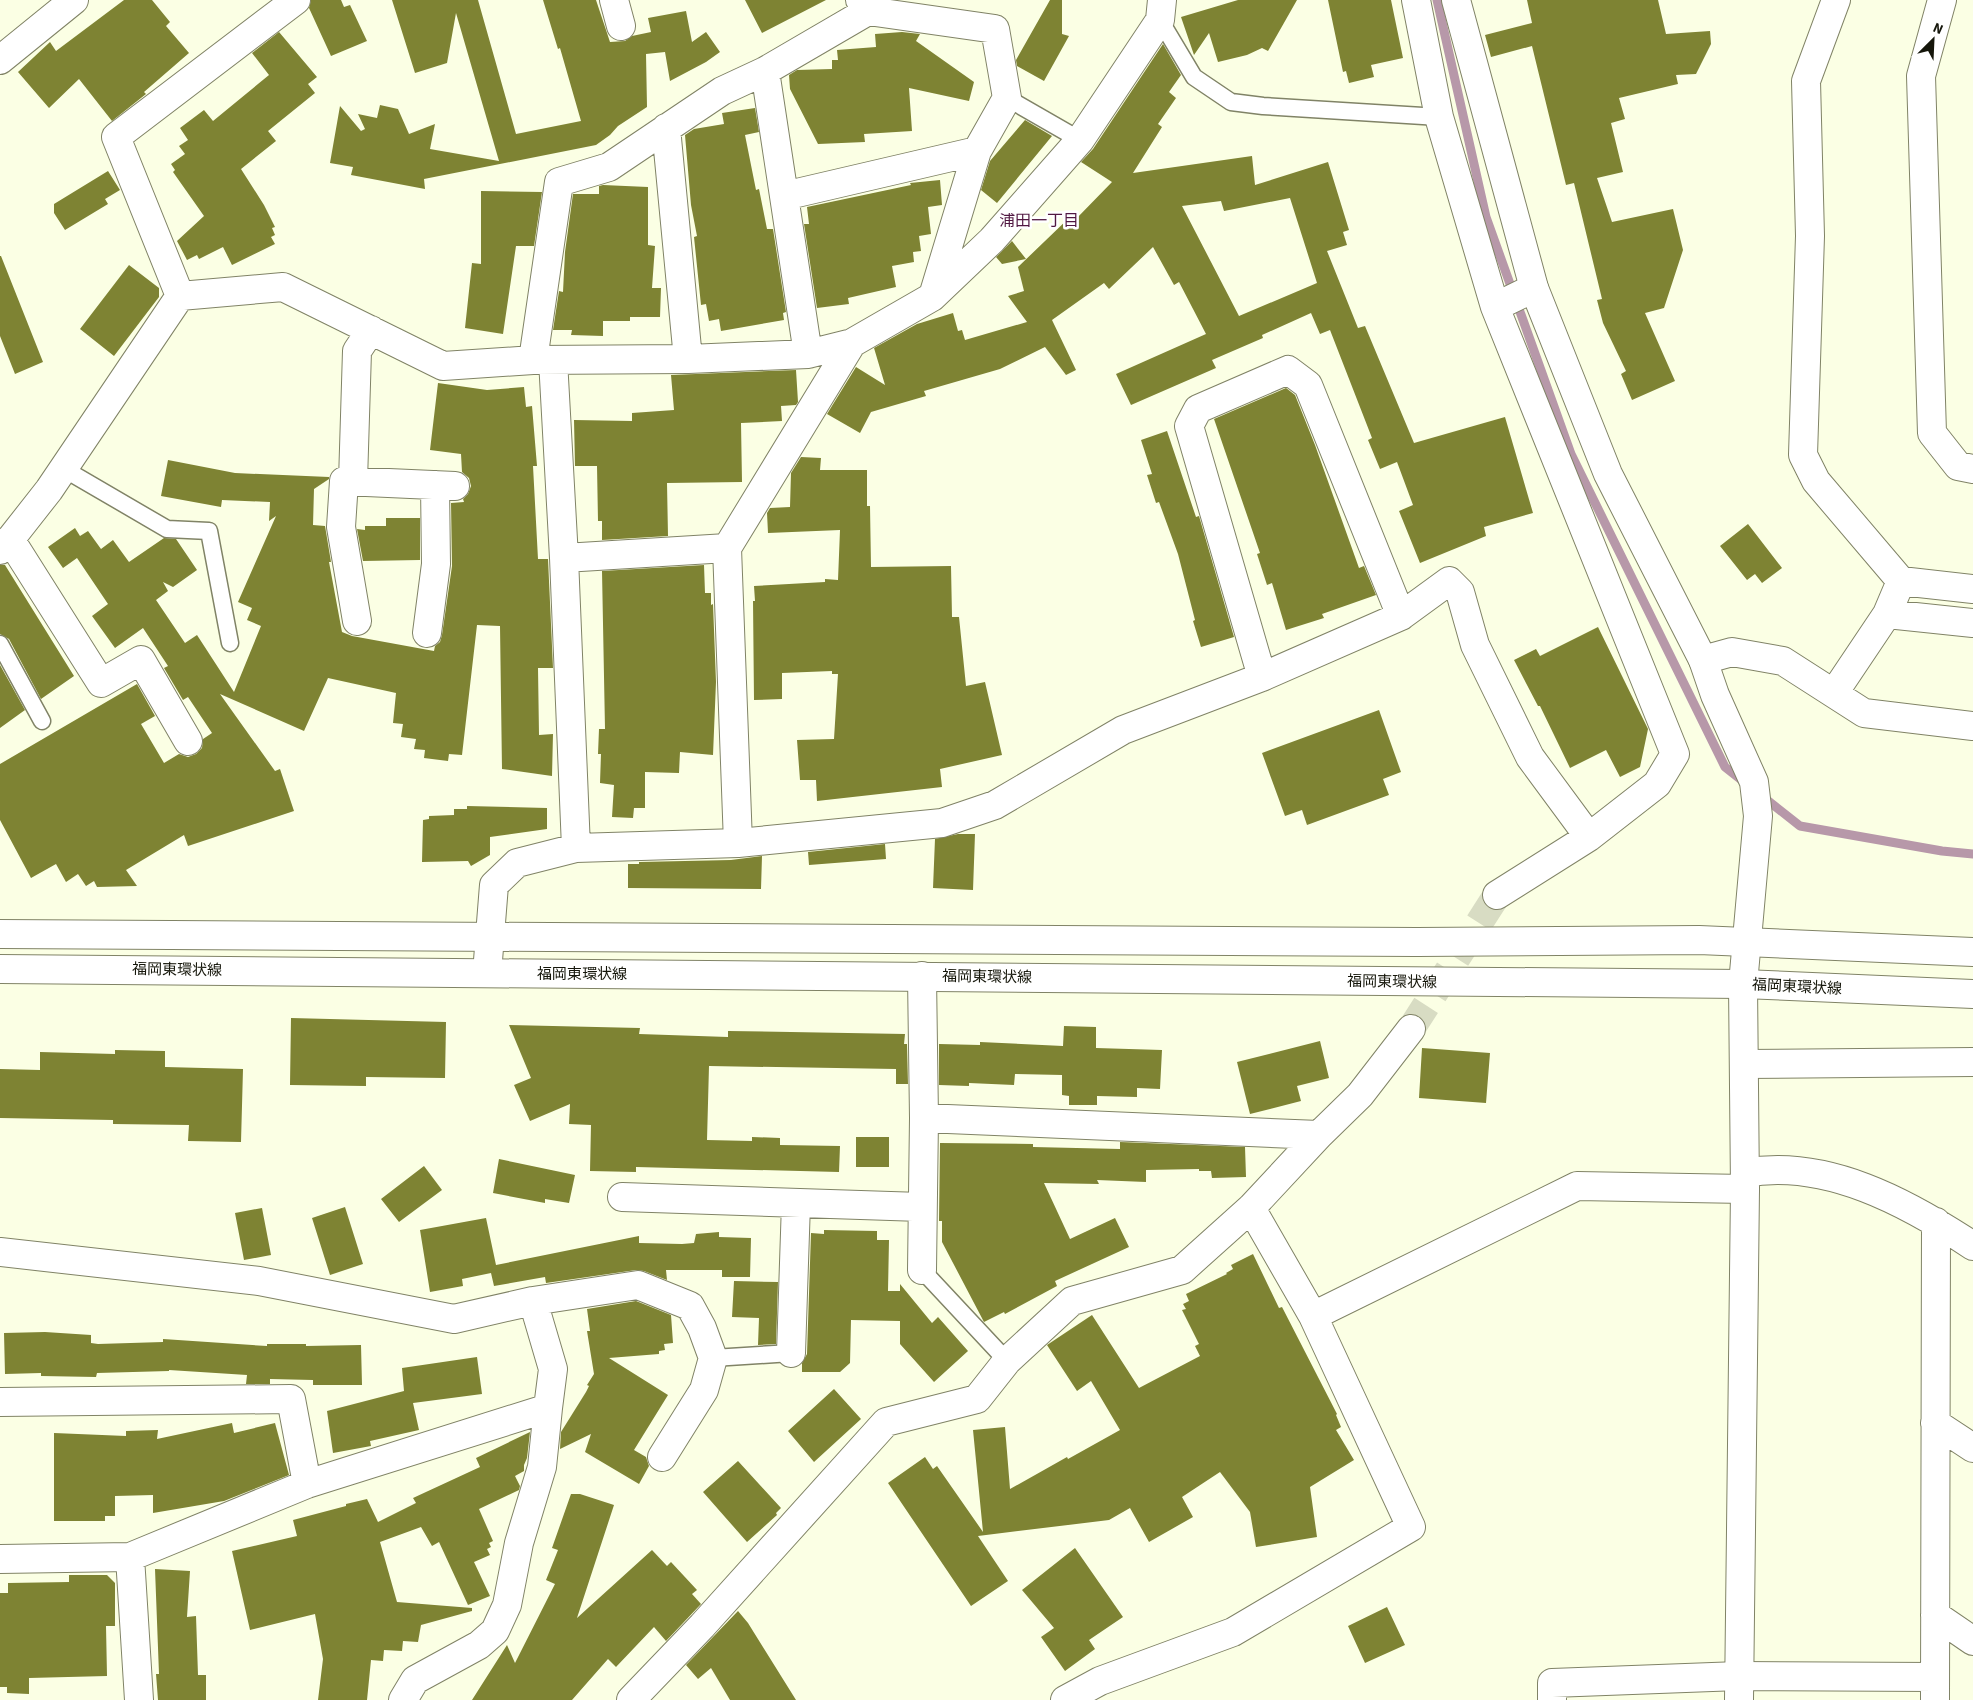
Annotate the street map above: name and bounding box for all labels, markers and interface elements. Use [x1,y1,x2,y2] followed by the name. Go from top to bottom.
[1908,15,1958,65] north arrow
[1930,18,1946,40] text: N
[999,210,1079,232] district label: 浦田一丁目
[132,959,222,981] street label: 福岡東環状線
[537,964,627,985] street label: 福岡東環状線
[942,966,1032,988] street label: 福岡東環状線
[1347,971,1437,993] street label: 福岡東環状線
[1752,974,1842,1000] street label: 福岡東環状線

